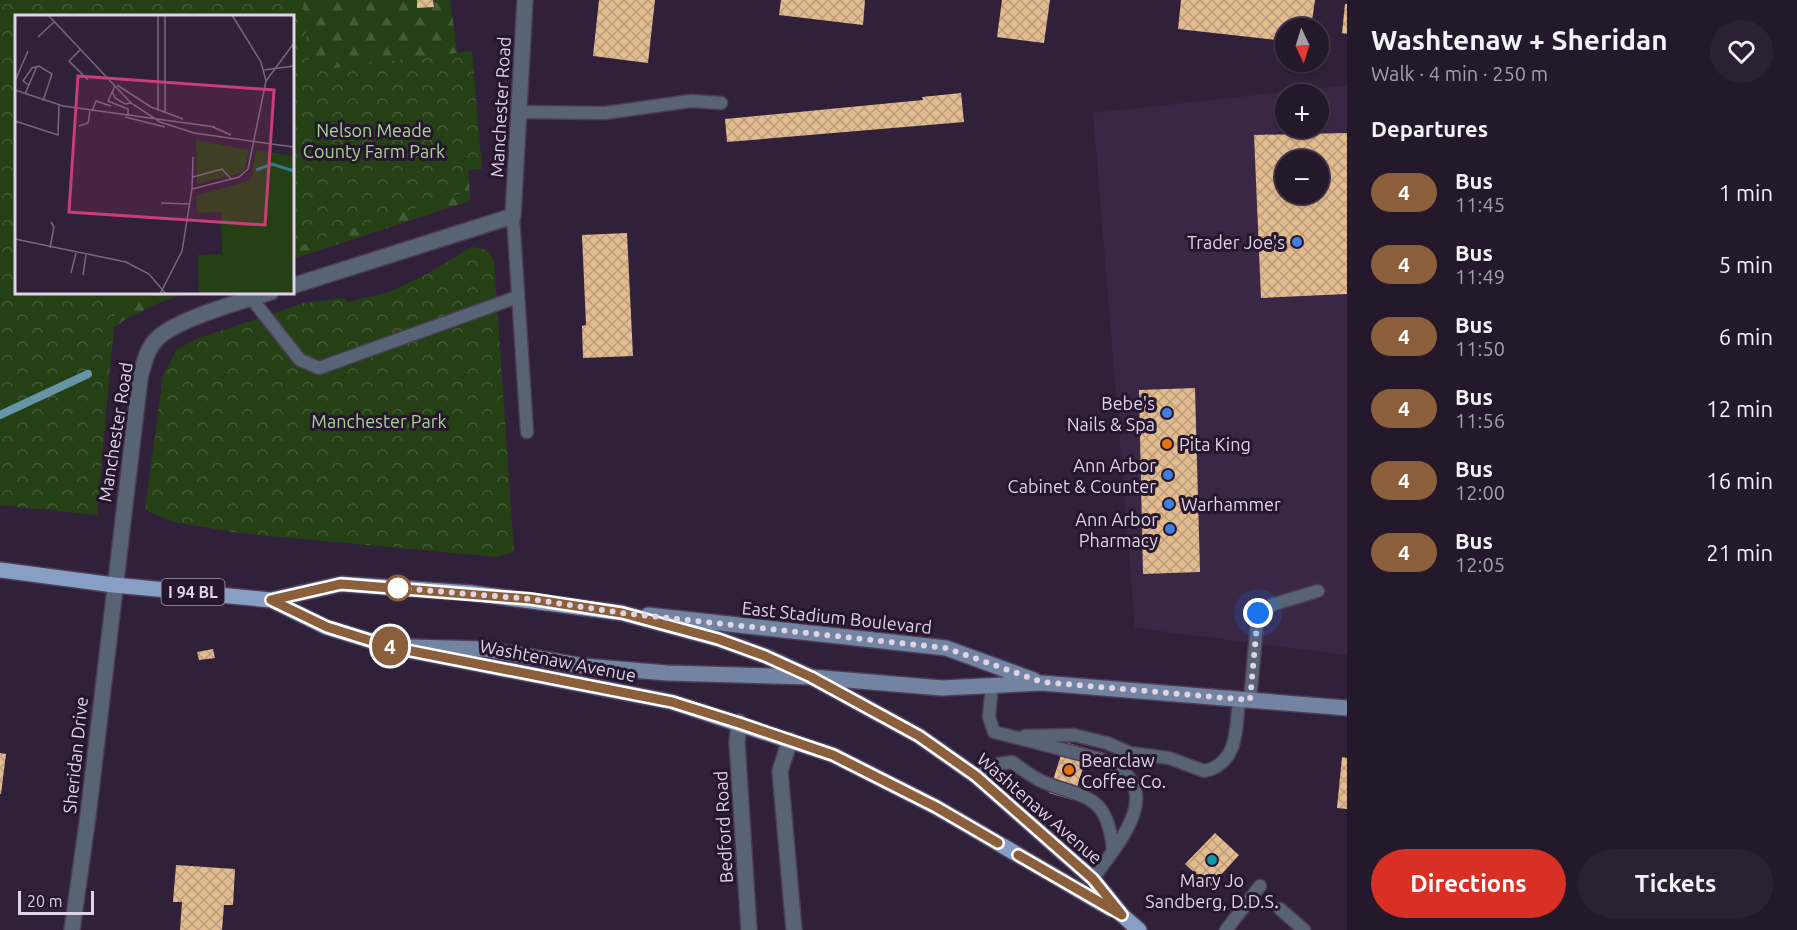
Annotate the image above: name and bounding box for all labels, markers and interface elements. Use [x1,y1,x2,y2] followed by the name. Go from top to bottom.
[15,15,294,294] inset map
[1275,18,1329,72] north arrow
[1275,18,1329,204] map controls
[1710,20,1773,83] button: heart
[1371,24,1668,55] text: Washtenaw + Sheridan
[486,36,514,178] street label: Manchester Road
[1371,62,1548,85] text: Walk · 4 min · 250 m
[1275,84,1329,138] button: +
[1371,116,1488,141] text: Departures
[303,120,445,161] park label: Nelson Meade County Farm Park
[1275,150,1329,204] button: −
[1455,168,1493,193] text: Bus
[1398,180,1410,204] text: 4
[1719,180,1773,205] text: 1 min
[1455,193,1505,216] text: 11:45
[1187,232,1285,252] place label: Trader Joe's
[1290,235,1304,249] marker: Trader Joe's
[1455,240,1493,265] text: Bus
[1398,252,1410,276] text: 4
[1719,252,1773,277] text: 5 min
[1455,265,1505,288] text: 11:49
[1455,312,1493,337] text: Bus
[1398,324,1410,348] text: 4
[1719,324,1773,349] text: 6 min
[1455,337,1505,360] text: 11:50
[94,361,136,503] street label: Manchester Road
[1455,384,1493,409] text: Bus
[1067,393,1155,434] place label: Bebe's Nails & Spa
[1398,396,1410,420] text: 4
[1706,396,1773,421] text: 12 min
[1160,406,1174,420] marker: Bebe's Nails & Spa
[1455,409,1505,432] text: 11:56
[311,411,447,431] park label: Manchester Park
[1179,434,1251,454] place label: Pita King
[1160,437,1174,451] marker: Pita King
[1008,455,1156,496] place label: Ann Arbor Cabinet & Counter
[1455,456,1493,481] text: Bus
[1161,468,1175,482] marker: Ann Arbor Cabinet & Counter
[1398,468,1410,492] text: 4
[1706,468,1773,493] text: 16 min
[1455,481,1505,504] text: 12:00
[1181,494,1281,514] place label: Warhammer
[1162,497,1176,511] marker: Warhammer
[1075,509,1158,550] place label: Ann Arbor Pharmacy
[1163,522,1177,536] marker: Ann Arbor Pharmacy
[1455,528,1493,553] text: Bus
[1398,540,1410,564] text: 4
[1706,540,1773,565] text: 21 min
[1455,553,1505,576] text: 12:05
[385,575,411,601] unlabelled marker
[162,579,224,605] road number: I 94 BL
[741,597,933,637] street label: East Stadium Boulevard
[1243,598,1273,628] your location
[370,626,410,666] line badge: 4
[384,634,396,658] text: 4
[478,635,638,685] street label: Washtenaw Avenue
[59,695,91,815] street label: Sheridan Drive
[973,748,1107,868] street label: Washtenaw Avenue
[1081,750,1166,791] place label: Bearclaw Coffee Co.
[1062,763,1076,777] marker: Bearclaw Coffee Co.
[710,770,736,884] street label: Bedford Road
[1371,849,1566,918] button: Directions
[1578,849,1773,918] button: Tickets
[1205,853,1219,867] marker: Mary Jo Sandberg, D.D.S.
[1145,870,1279,911] place label: Mary Jo Sandberg, D.D.S.
[18,888,94,916] scale bar
[27,892,63,910] text: 20 m

